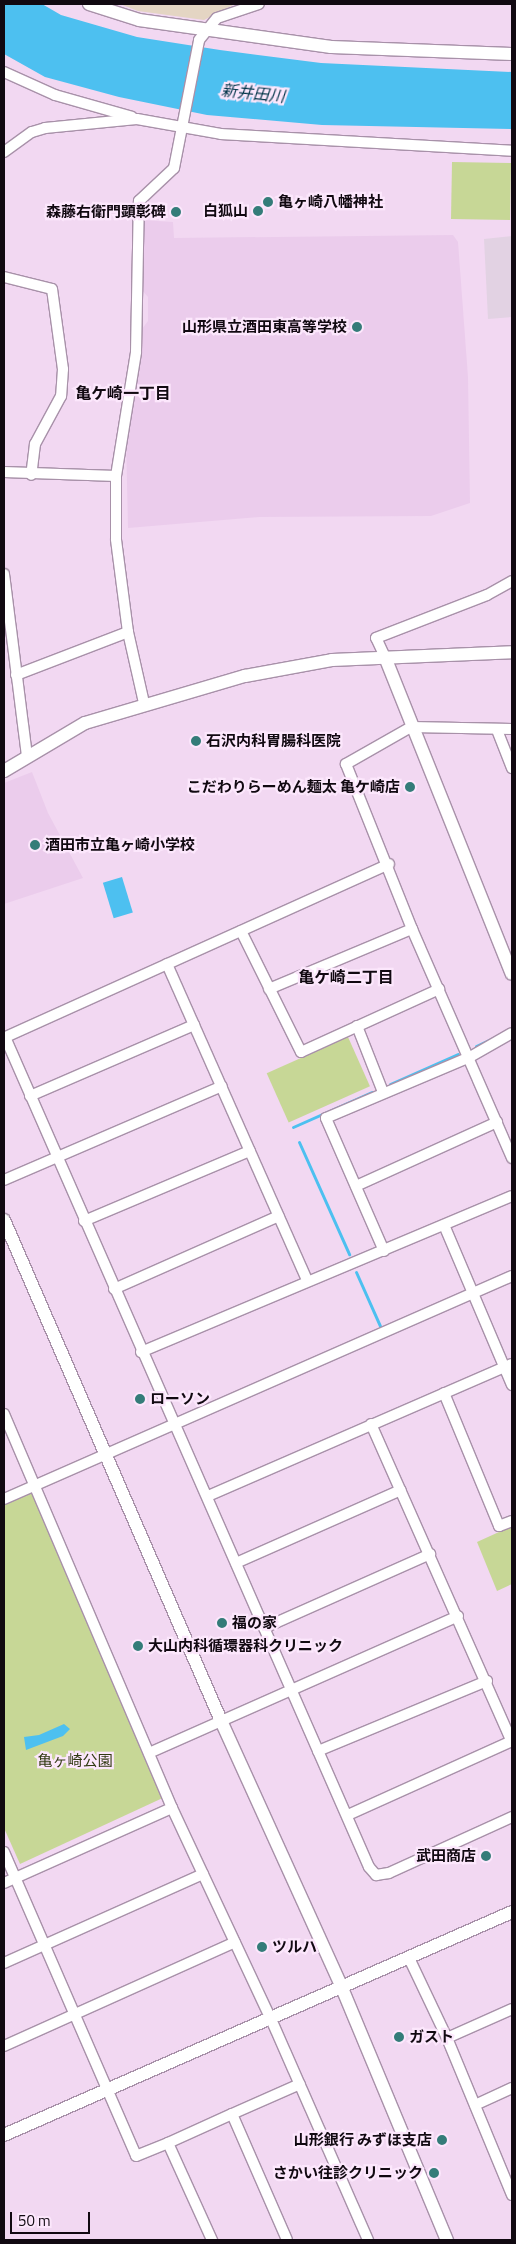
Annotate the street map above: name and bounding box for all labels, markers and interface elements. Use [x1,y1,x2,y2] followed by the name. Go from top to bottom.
[220,80,286,106] water label: 新井田川
[278,193,383,211] place label: 亀ヶ崎八幡神社
[262,196,274,208] marker: 亀ヶ崎八幡神社
[203,202,248,220] place label: 白狐山
[46,203,166,221] place label: 森藤右衛門顕彰碑
[252,205,264,217] marker: 白狐山
[170,206,182,218] marker: 森藤右衛門顕彰碑
[182,318,347,336] place label: 山形県立酒田東高等学校
[351,321,363,333] marker: 山形県立酒田東高等学校
[75,383,171,403] district label: 亀ケ崎一丁目
[206,732,341,750] place label: 石沢内科胃腸科医院
[190,735,202,747] marker: 石沢内科胃腸科医院
[187,778,400,796] place label: こだわりらーめん麺太 亀ケ崎店
[404,781,416,793] marker: こだわりらーめん麺太 亀ケ崎店
[45,836,195,854] place label: 酒田市立亀ヶ崎小学校
[29,839,41,851] marker: 酒田市立亀ヶ崎小学校
[298,967,394,987] district label: 亀ケ崎二丁目
[150,1390,210,1408] place label: ローソン
[134,1393,146,1405] marker: ローソン
[232,1614,277,1632] place label: 福の家
[216,1617,228,1629] marker: 福の家
[148,1637,343,1655] place label: 大山内科循環器科クリニック
[132,1640,144,1652] marker: 大山内科循環器科クリニック
[38,1752,112,1770] park label: 亀ヶ崎公園
[416,1847,476,1865] place label: 武田商店
[480,1850,492,1862] marker: 武田商店
[272,1938,317,1956] place label: ツルハ
[256,1941,268,1953] marker: ツルハ
[409,2028,454,2046] place label: ガスト
[393,2031,405,2043] marker: ガスト
[294,2131,432,2149] place label: 山形銀行 みずほ支店
[436,2134,448,2146] marker: 山形銀行 みずほ支店
[273,2164,423,2182] place label: さかい往診クリニック
[427,2166,441,2180] marker: さかい往診クリニック
[12,2202,92,2234] scale bar
[18,2209,51,2232] text: 50 m

